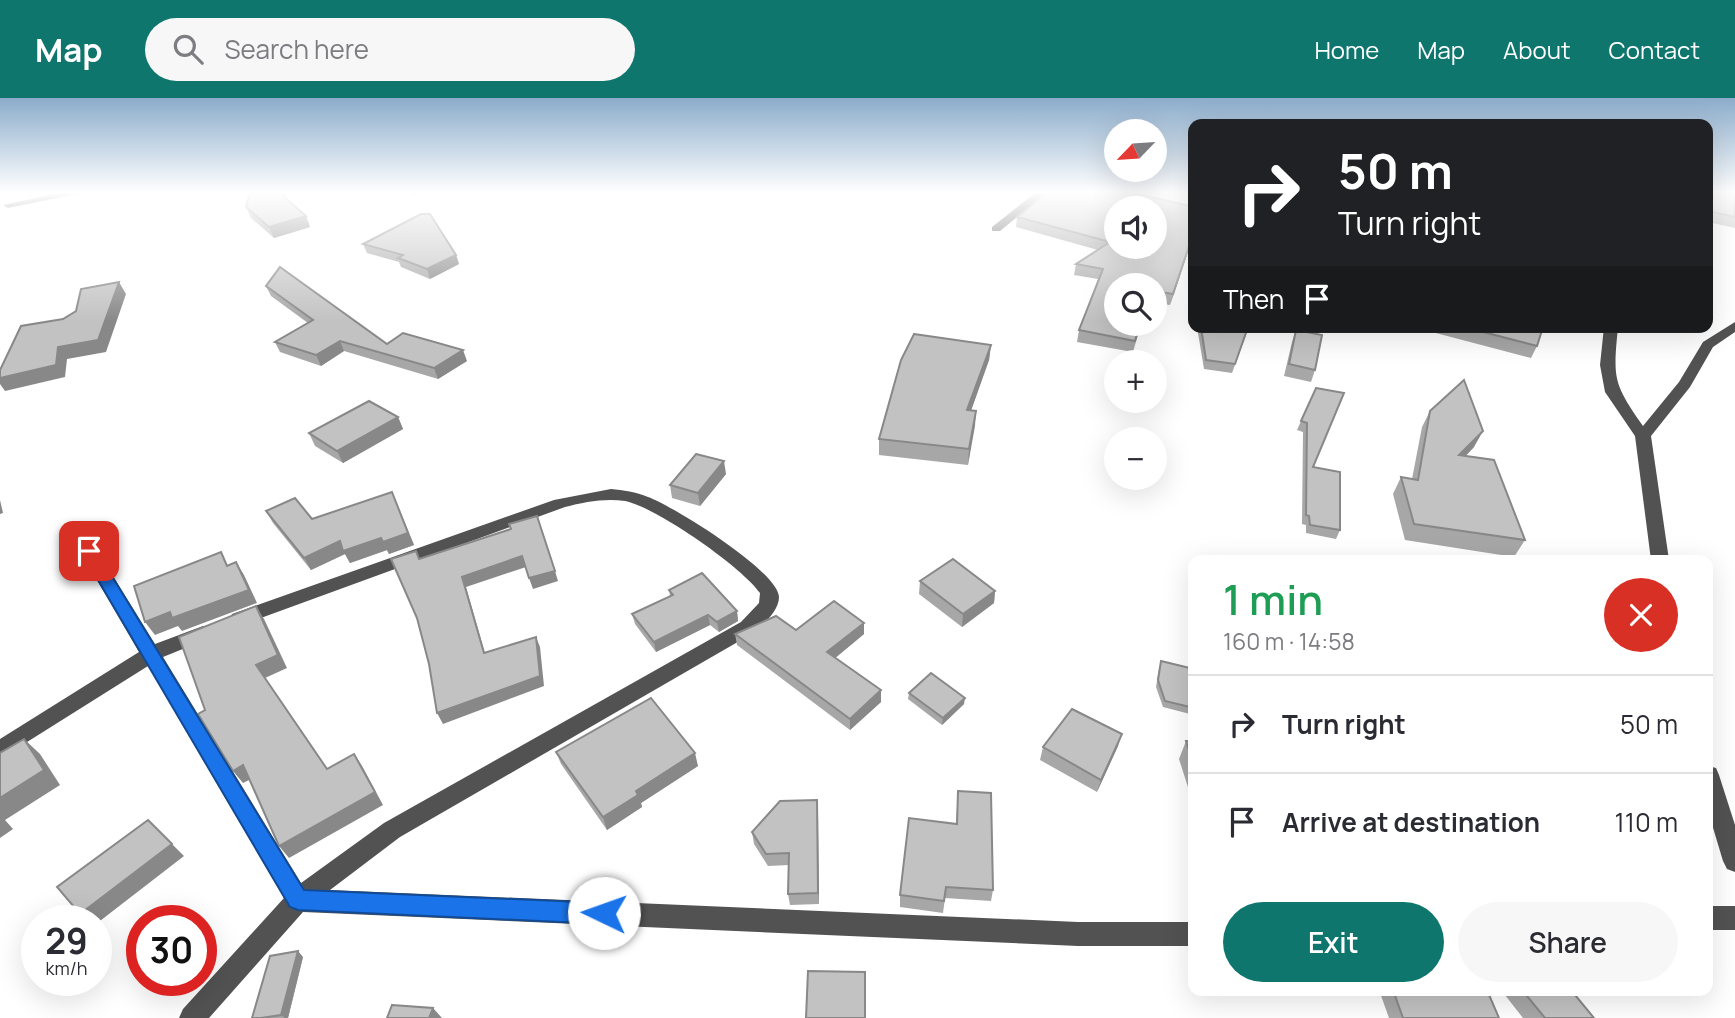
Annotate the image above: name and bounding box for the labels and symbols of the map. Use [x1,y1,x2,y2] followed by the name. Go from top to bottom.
[1104,119,1167,182] north arrow
[59,521,119,581] pin
[567,876,641,950] position arrow
[126,905,217,996] speed limit sign: 30

